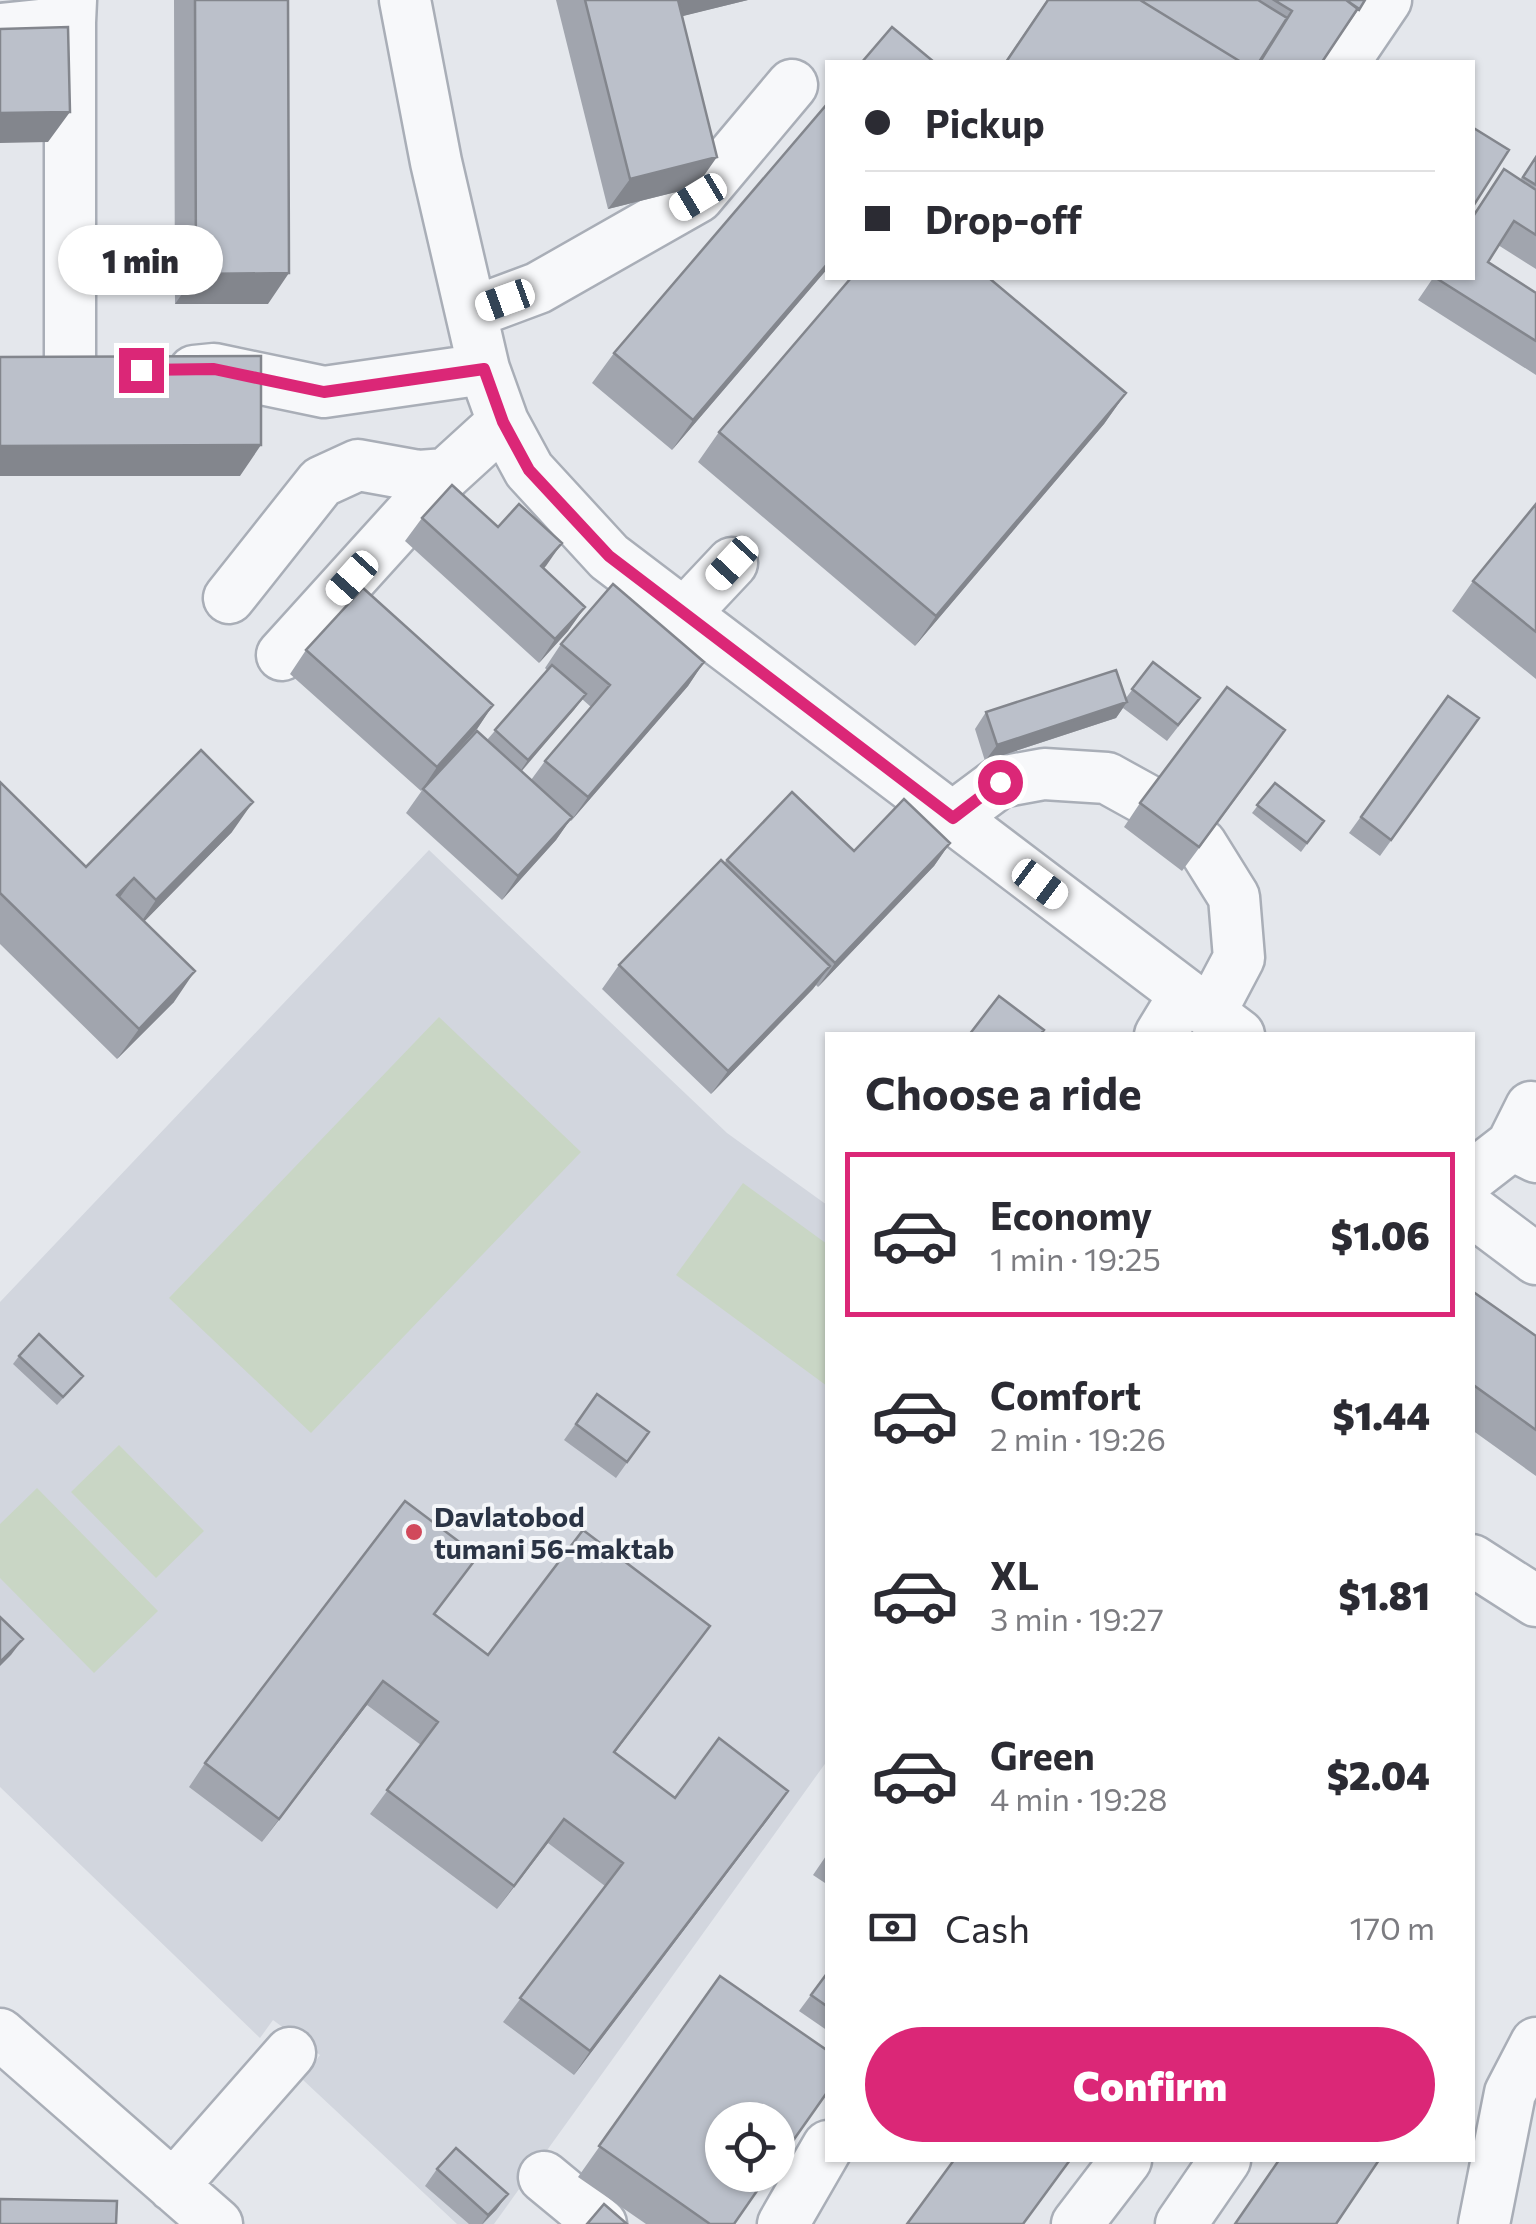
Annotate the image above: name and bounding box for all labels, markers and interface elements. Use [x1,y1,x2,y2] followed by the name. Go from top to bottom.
[925,99,1045,146] text: Pickup
[665,169,731,225] car
[925,195,1082,242] text: Drop-off
[58,225,224,295] callout: 1 min
[102,240,179,280] text: 1 min
[472,276,538,324] car
[119,348,164,393] route end
[701,531,763,595] car
[321,546,383,610] car
[978,760,1023,805] route start
[1007,854,1073,914] car
[865,1064,1142,1119] text: Choose a ride
[870,1190,960,1280] icon: car
[990,1191,1152,1238] text: Economy
[1331,1211,1430,1258] text: $1.06
[990,1238,1161,1278] text: 1 min · 19:25
[870,1370,960,1460] icon: car
[990,1371,1141,1418] text: Comfort
[1332,1391,1430,1438] text: $1.44
[990,1418,1166,1458] text: 2 min · 19:26
[434,1499,674,1565] place label: Davlatobod tumani 56-maktab
[403,1521,425,1543] marker: Davlatobod tumani 56-maktab
[870,1550,960,1640] icon: car
[990,1551,1039,1598] text: XL
[1339,1571,1430,1618] text: $1.81
[990,1598,1164,1638] text: 3 min · 19:27
[870,1730,960,1820] icon: car
[990,1731,1095,1778] text: Green
[1327,1751,1430,1798] text: $2.04
[990,1778,1167,1818] text: 4 min · 19:28
[865,1900,920,1955] icon: cash
[945,1904,1030,1951] text: Cash
[1350,1907,1435,1947] text: 170 m
[865,2027,1435,2142] button: Confirm
[705,2102,795,2192] map controls
[705,2102,795,2192] button: locate

